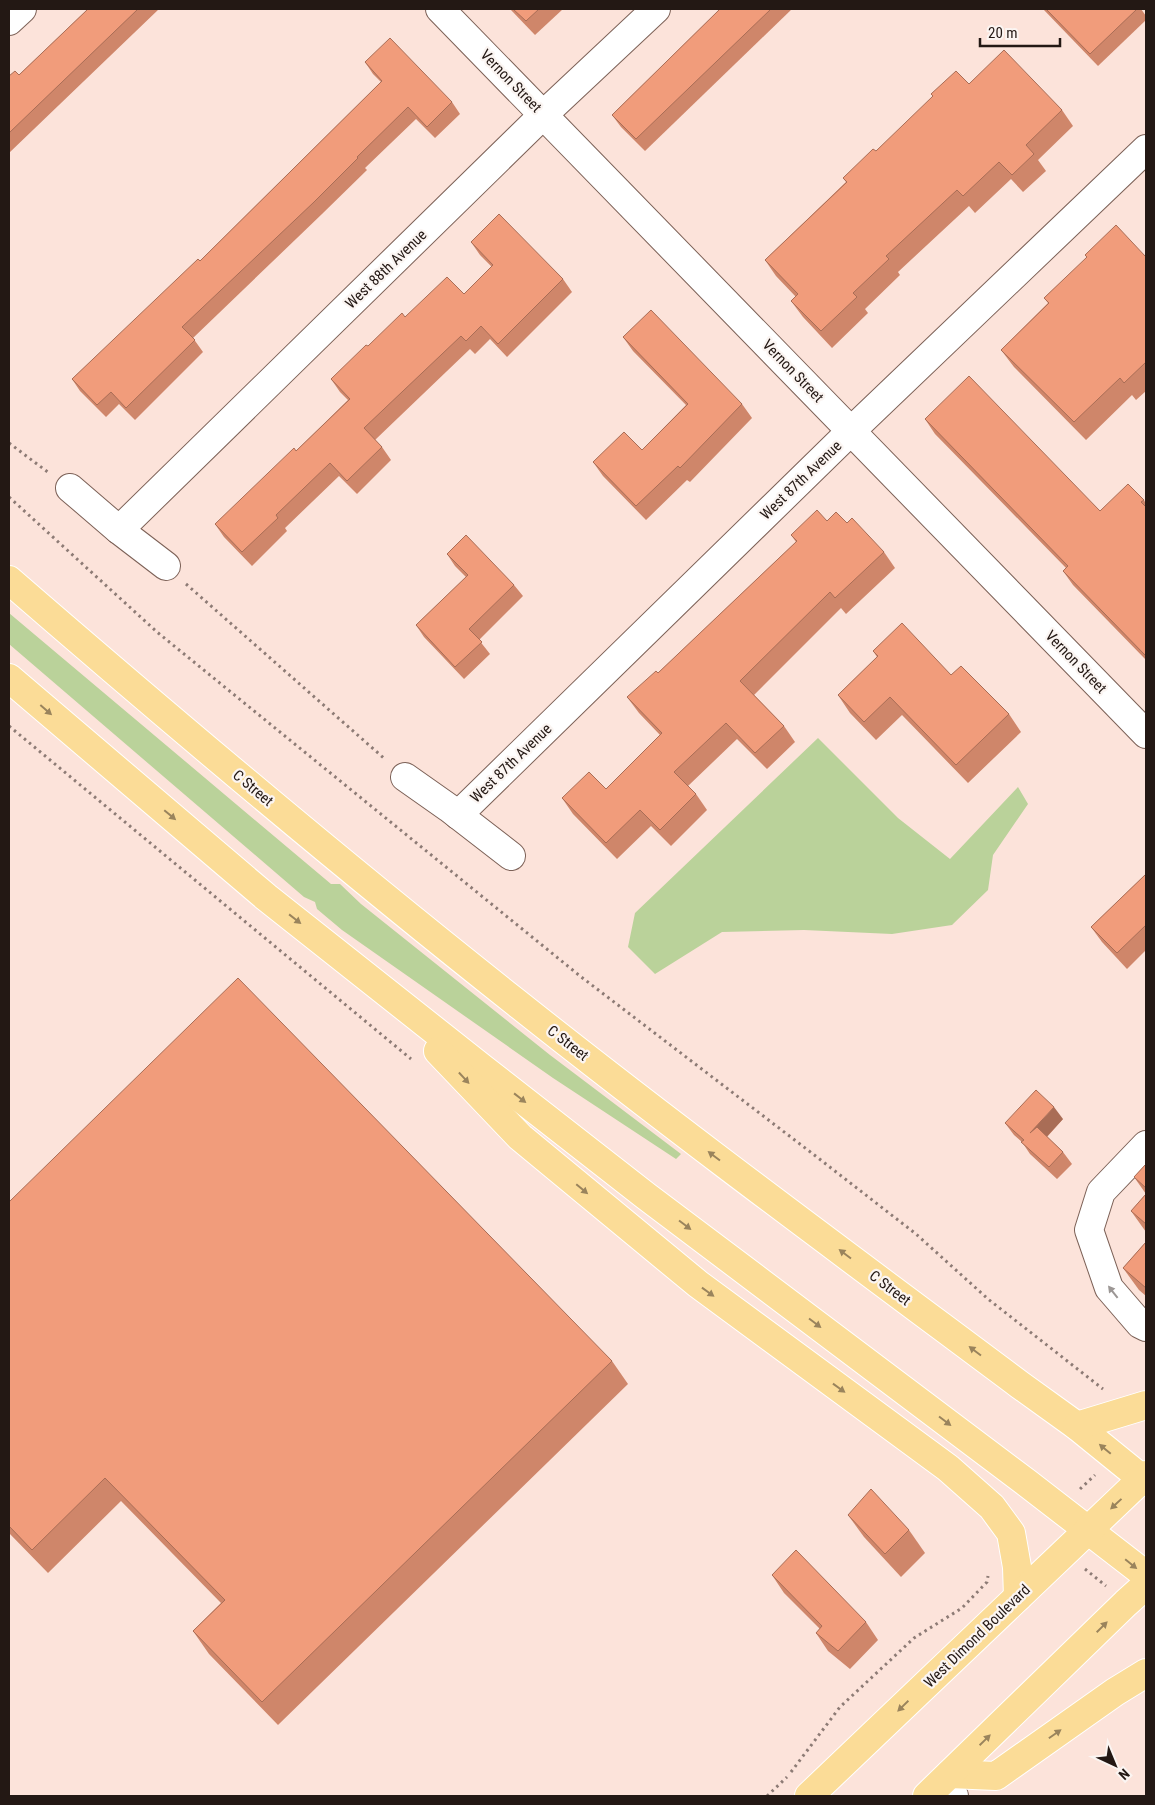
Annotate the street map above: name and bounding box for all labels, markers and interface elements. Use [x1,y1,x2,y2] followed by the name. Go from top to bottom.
[980,15,1060,47] scale bar
[988,24,1018,42] text: 20 m
[477,46,545,116] street label: Vernon Street
[342,226,430,312] street label: West 88th Avenue
[759,336,827,406] street label: Vernon Street
[757,437,845,523] street label: West 87th Avenue
[1042,627,1110,697] street label: Vernon Street
[39,704,51,716] one-way arrow
[467,720,555,806] street label: West 87th Avenue
[229,766,277,810] street label: C Street
[163,810,176,821] one-way arrow
[288,914,301,925] one-way arrow
[544,1021,592,1065] street label: C Street
[458,1071,470,1083] one-way arrow
[513,1092,526,1103] one-way arrow
[708,1151,721,1162] one-way arrow
[575,1183,588,1194] one-way arrow
[678,1220,691,1231] one-way arrow
[838,1249,852,1259] one-way arrow
[866,1267,914,1309] street label: C Street
[1108,1286,1119,1299] one-way arrow
[701,1287,715,1297] one-way arrow
[808,1318,821,1329] one-way arrow
[968,1346,982,1356] one-way arrow
[832,1383,846,1393] one-way arrow
[938,1415,951,1426] one-way arrow
[1098,1443,1111,1454] one-way arrow
[1110,1498,1122,1510] one-way arrow
[1124,1558,1137,1569] one-way arrow
[920,1581,1034,1691] street label: West Dimond Boulevard
[1096,1622,1108,1634] one-way arrow
[897,1700,909,1712] one-way arrow
[1048,1729,1062,1739] one-way arrow
[978,1734,990,1746] one-way arrow
[1090,1740,1140,1790] north arrow
[1115,1766,1133,1783] text: N

